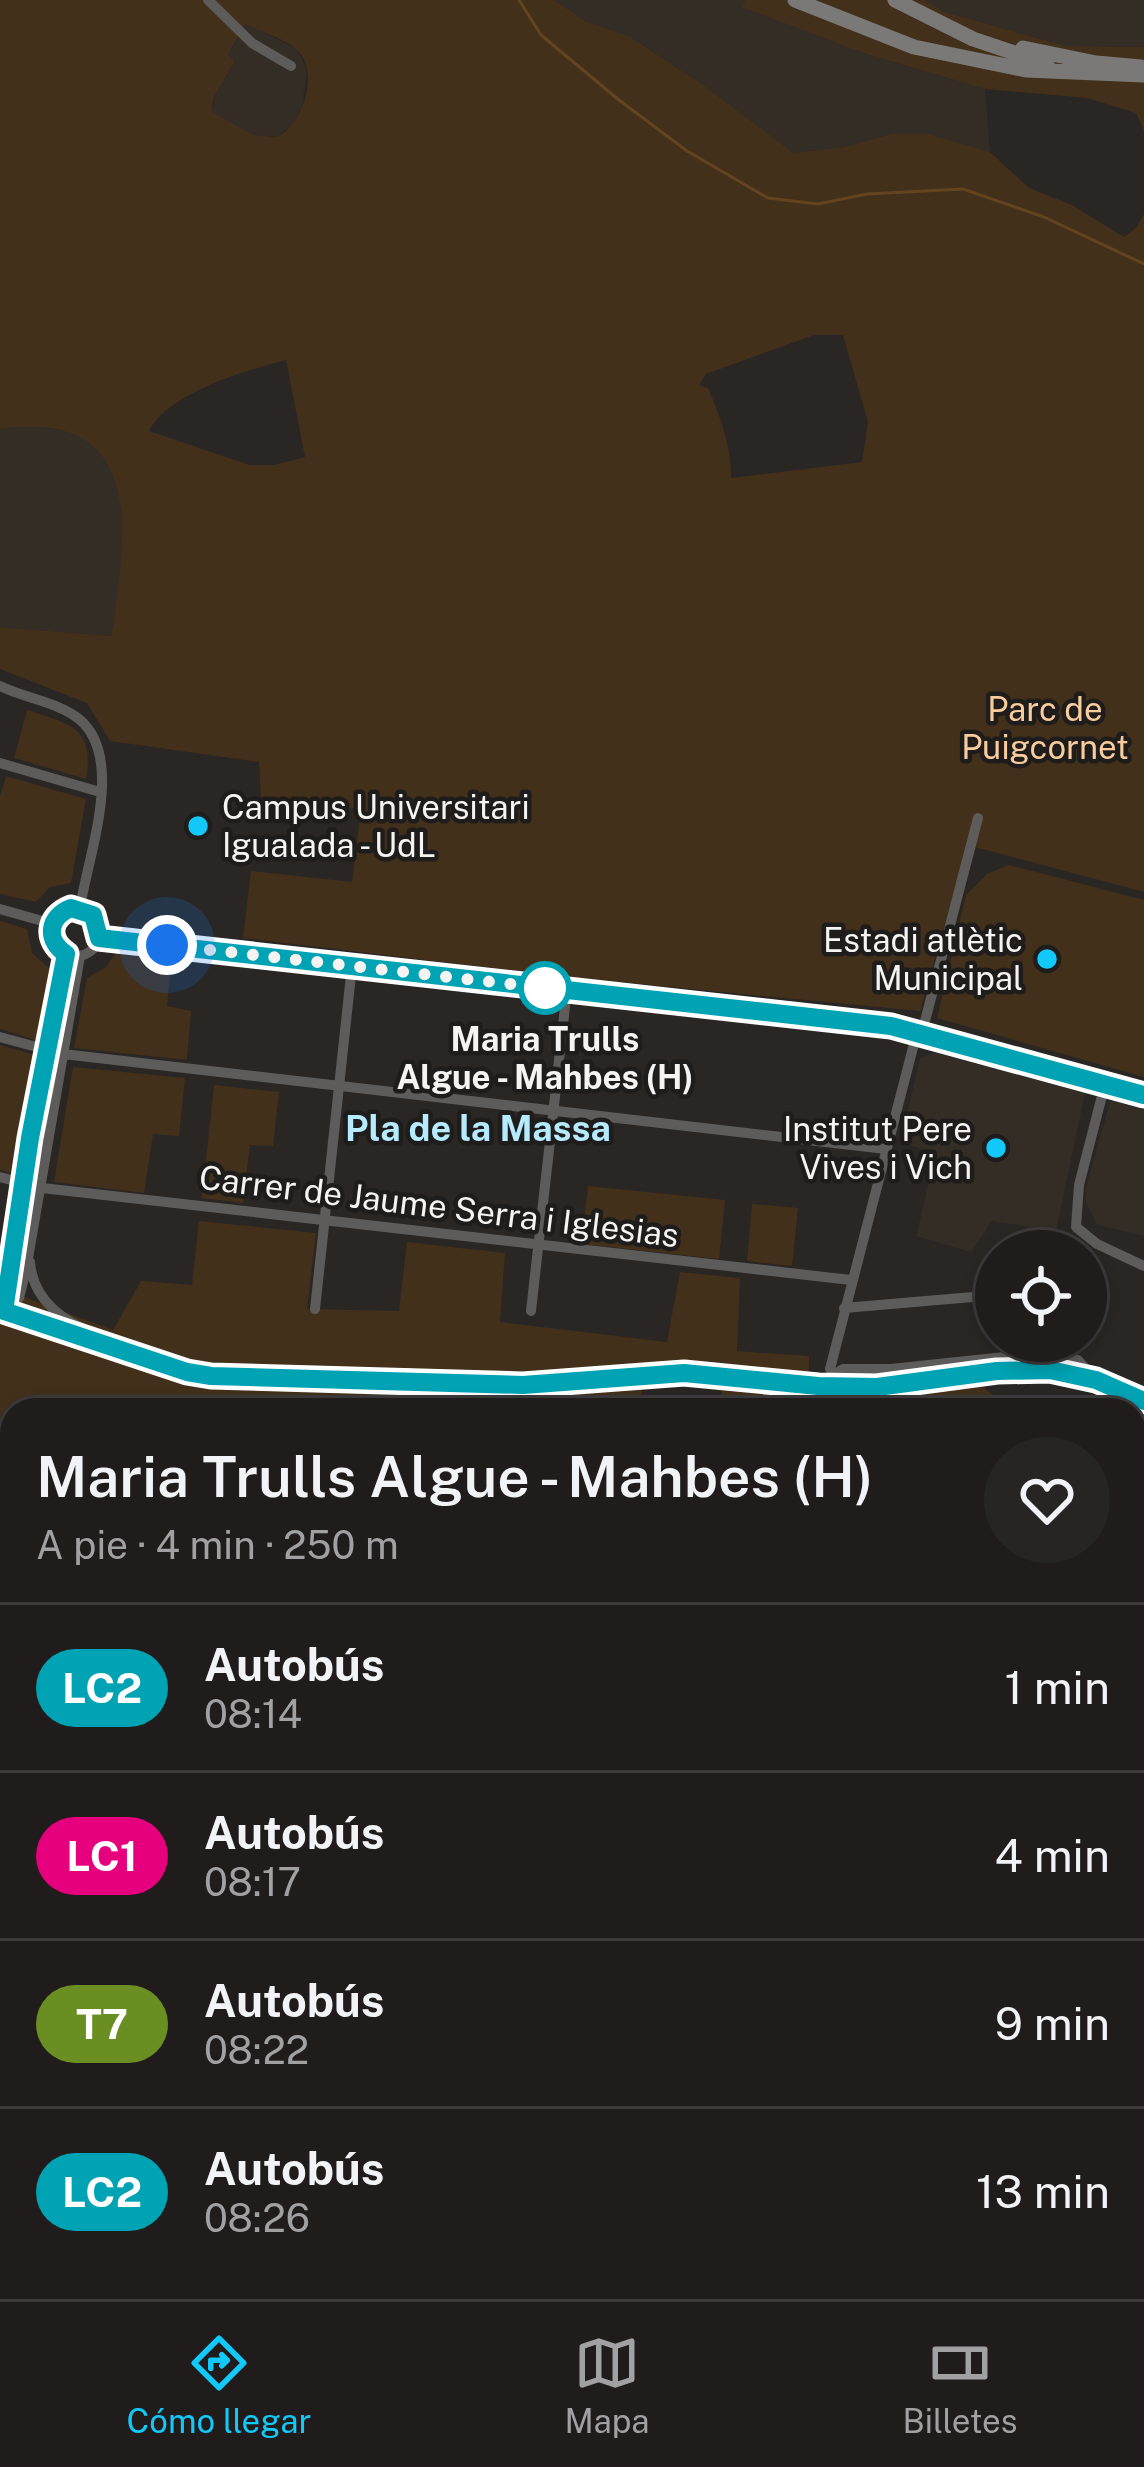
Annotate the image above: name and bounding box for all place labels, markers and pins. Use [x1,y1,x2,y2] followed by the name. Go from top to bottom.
[222,788,530,864] place label: Campus Universitari Igualada - UdL
[185,813,211,839] marker: Campus Universitari Igualada - UdL
[823,921,1023,997] place label: Estadi atlètic Municipal
[1034,946,1060,972] marker: Estadi atlètic Municipal
[520,963,570,1013] marker: Maria Trulls Algue - Mahbes (H)
[396,1020,694,1096] place label: Maria Trulls Algue - Mahbes (H)
[783,1110,972,1186] place label: Institut Pere Vives i Vich
[983,1135,1009,1161] marker: Institut Pere Vives i Vich

